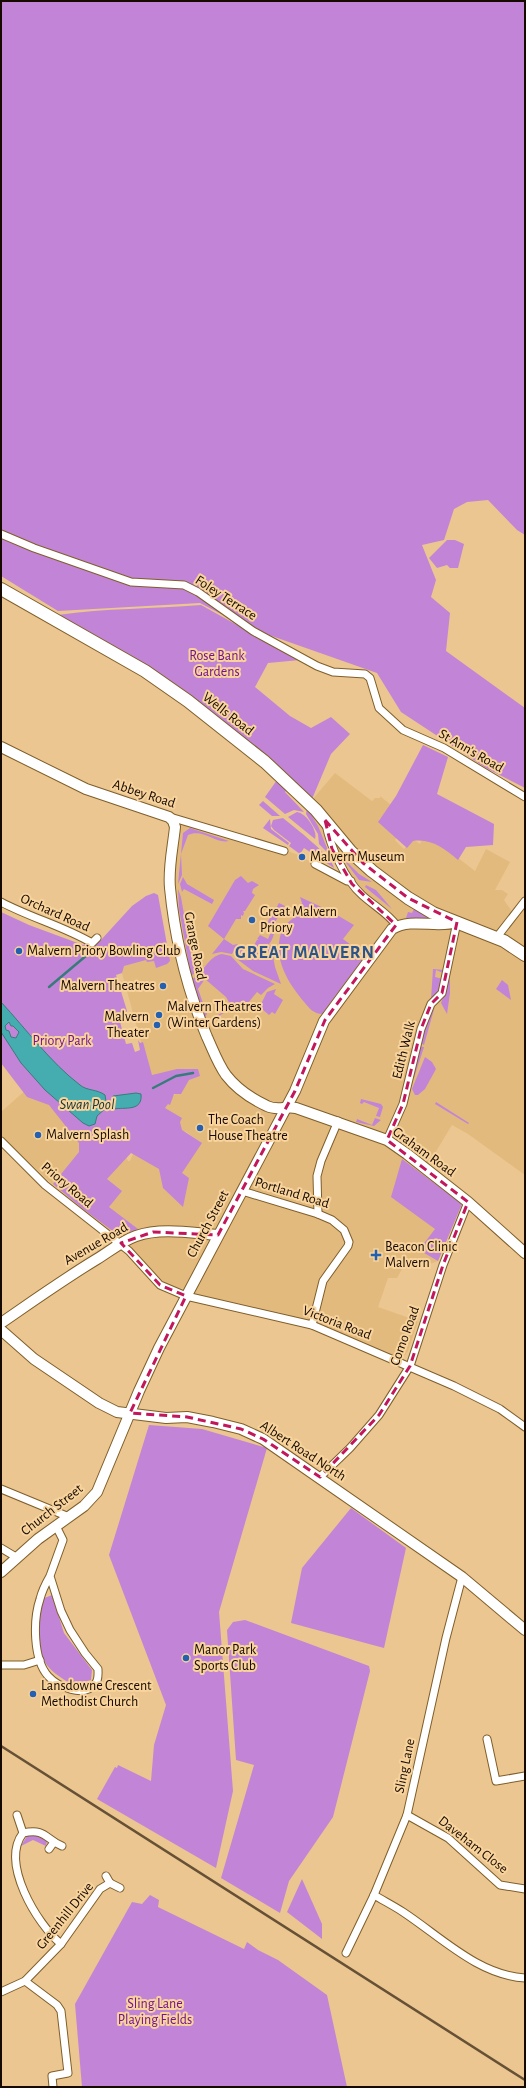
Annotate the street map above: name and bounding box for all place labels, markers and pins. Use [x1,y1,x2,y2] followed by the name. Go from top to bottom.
[310,850,405,864] place label: Malvern Museum
[297,852,307,862] marker: Malvern Museum
[260,905,337,935] place label: Great Malvern Priory
[247,915,257,925] marker: Great Malvern Priory
[27,944,181,958] place label: Malvern Priory Bowling Club
[14,946,24,956] marker: Malvern Priory Bowling Club
[60,979,155,993] place label: Malvern Theatres
[158,981,168,991] marker: Malvern Theatres
[167,1000,262,1030] place label: Malvern Theatres (Winter Gardens)
[104,1010,149,1040] place label: Malvern Theater
[154,1010,164,1020] marker: Malvern Theatres (Winter Gardens)
[152,1020,162,1030] marker: Malvern Theater
[208,1113,288,1143] place label: The Coach House Theatre
[195,1123,205,1133] marker: The Coach House Theatre
[46,1128,129,1142] place label: Malvern Splash
[33,1130,43,1140] marker: Malvern Splash
[385,1240,458,1270] place label: Beacon Clinic Malvern
[370,1249,382,1261] marker: Beacon Clinic Malvern
[194,1643,257,1673] place label: Manor Park Sports Club
[181,1653,191,1663] marker: Manor Park Sports Club
[41,1679,152,1709] place label: Lansdowne Crescent Methodist Church
[28,1689,38,1699] marker: Lansdowne Crescent Methodist Church

